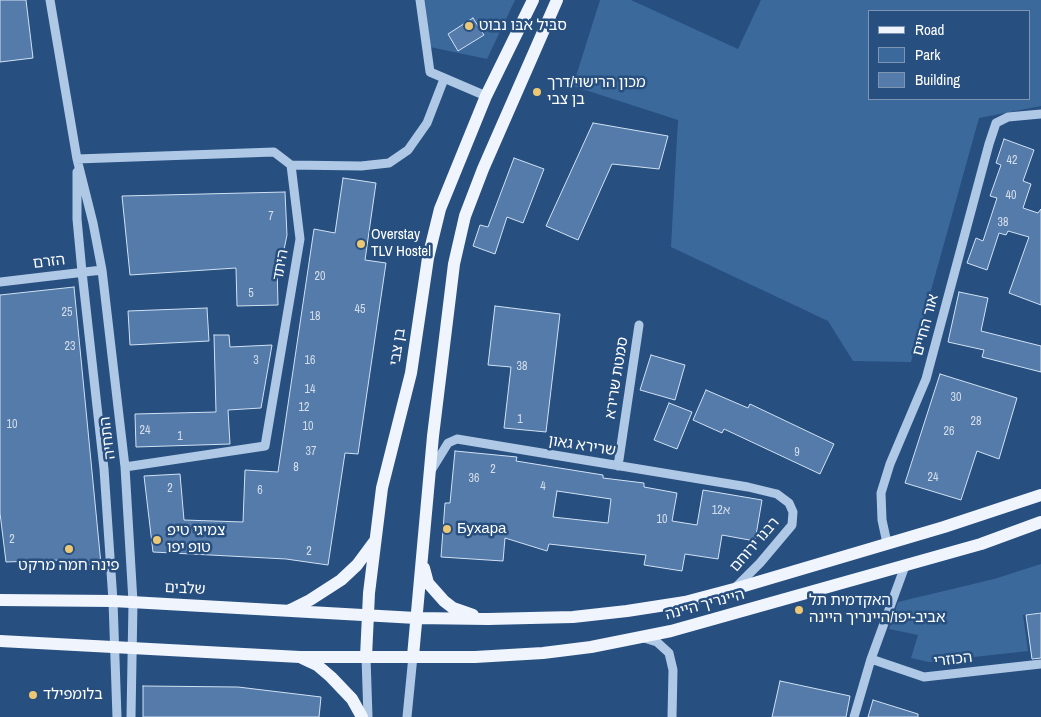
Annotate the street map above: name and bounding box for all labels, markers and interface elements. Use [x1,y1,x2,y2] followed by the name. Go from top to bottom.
[868,10,1031,100] legend
[479,17,567,35] place label: סביל אבו נבוט
[915,19,944,40] text: Road
[463,20,475,32] marker: סביל אבו נבוט
[915,44,940,65] text: Park
[915,69,960,90] text: Building
[547,74,646,109] place label: מכון הרישוי/דרך בן צבי
[531,86,543,98] marker: מכון הרישוי/דרך בן צבי
[1007,154,1017,168] house number: 42
[1006,189,1016,203] house number: 40
[268,210,274,224] house number: 7
[998,216,1008,230] house number: 38
[371,226,431,261] place label: Overstay TLV Hostel
[355,238,367,250] marker: Overstay TLV Hostel
[269,248,293,282] street label: היתד
[32,251,66,273] street label: הזרם
[315,270,325,284] house number: 20
[248,287,254,301] house number: 5
[909,292,943,358] street label: אור החיים
[355,303,365,317] house number: 45
[62,306,72,320] house number: 25
[310,310,320,324] house number: 18
[386,327,410,367] street label: בן צבי
[602,336,632,420] street label: סמטת שרירא
[65,340,75,354] house number: 23
[253,354,259,368] house number: 3
[305,354,315,368] house number: 16
[517,360,527,374] house number: 38
[305,383,315,397] house number: 14
[951,391,961,405] house number: 30
[299,401,309,415] house number: 12
[517,413,523,427] house number: 1
[96,415,120,461] street label: התחיה
[971,415,981,429] house number: 28
[7,418,17,432] house number: 10
[303,420,313,434] house number: 10
[140,424,150,438] house number: 24
[944,425,954,439] house number: 26
[177,430,183,444] house number: 1
[547,432,617,460] street label: שרירא גאון
[306,445,316,459] house number: 37
[794,446,800,460] house number: 9
[293,461,299,475] house number: 8
[490,463,496,477] house number: 2
[928,471,938,485] house number: 24
[469,472,479,486] house number: 36
[540,480,546,494] house number: 4
[167,482,173,496] house number: 2
[257,484,263,498] house number: 6
[712,504,730,518] house number: 12א
[657,513,667,527] house number: 10
[727,514,783,576] street label: רבנו ירוחם
[457,520,506,538] place label: Бухара
[167,522,225,557] place label: צמיגי טיפ טופ יפו
[441,523,453,535] marker: Бухара
[9,533,15,547] house number: 2
[151,534,163,546] marker: צמיגי טיפ טופ יפו
[63,543,75,555] marker: פינה חמה מרקט
[306,545,312,559] house number: 2
[18,557,120,575] place label: פינה חמה מרקט
[164,579,206,599] street label: שלבים
[663,586,747,624] street label: היינריך היינה
[809,592,945,627] place label: האקדמית תל אביב-יפו/היינריך היינה
[793,604,805,616] marker: האקדמית תל אביב-יפו/היינריך היינה
[933,649,973,671] street label: הכוזרי
[43,686,103,704] place label: בלומפילד
[27,689,39,701] marker: בלומפילד

